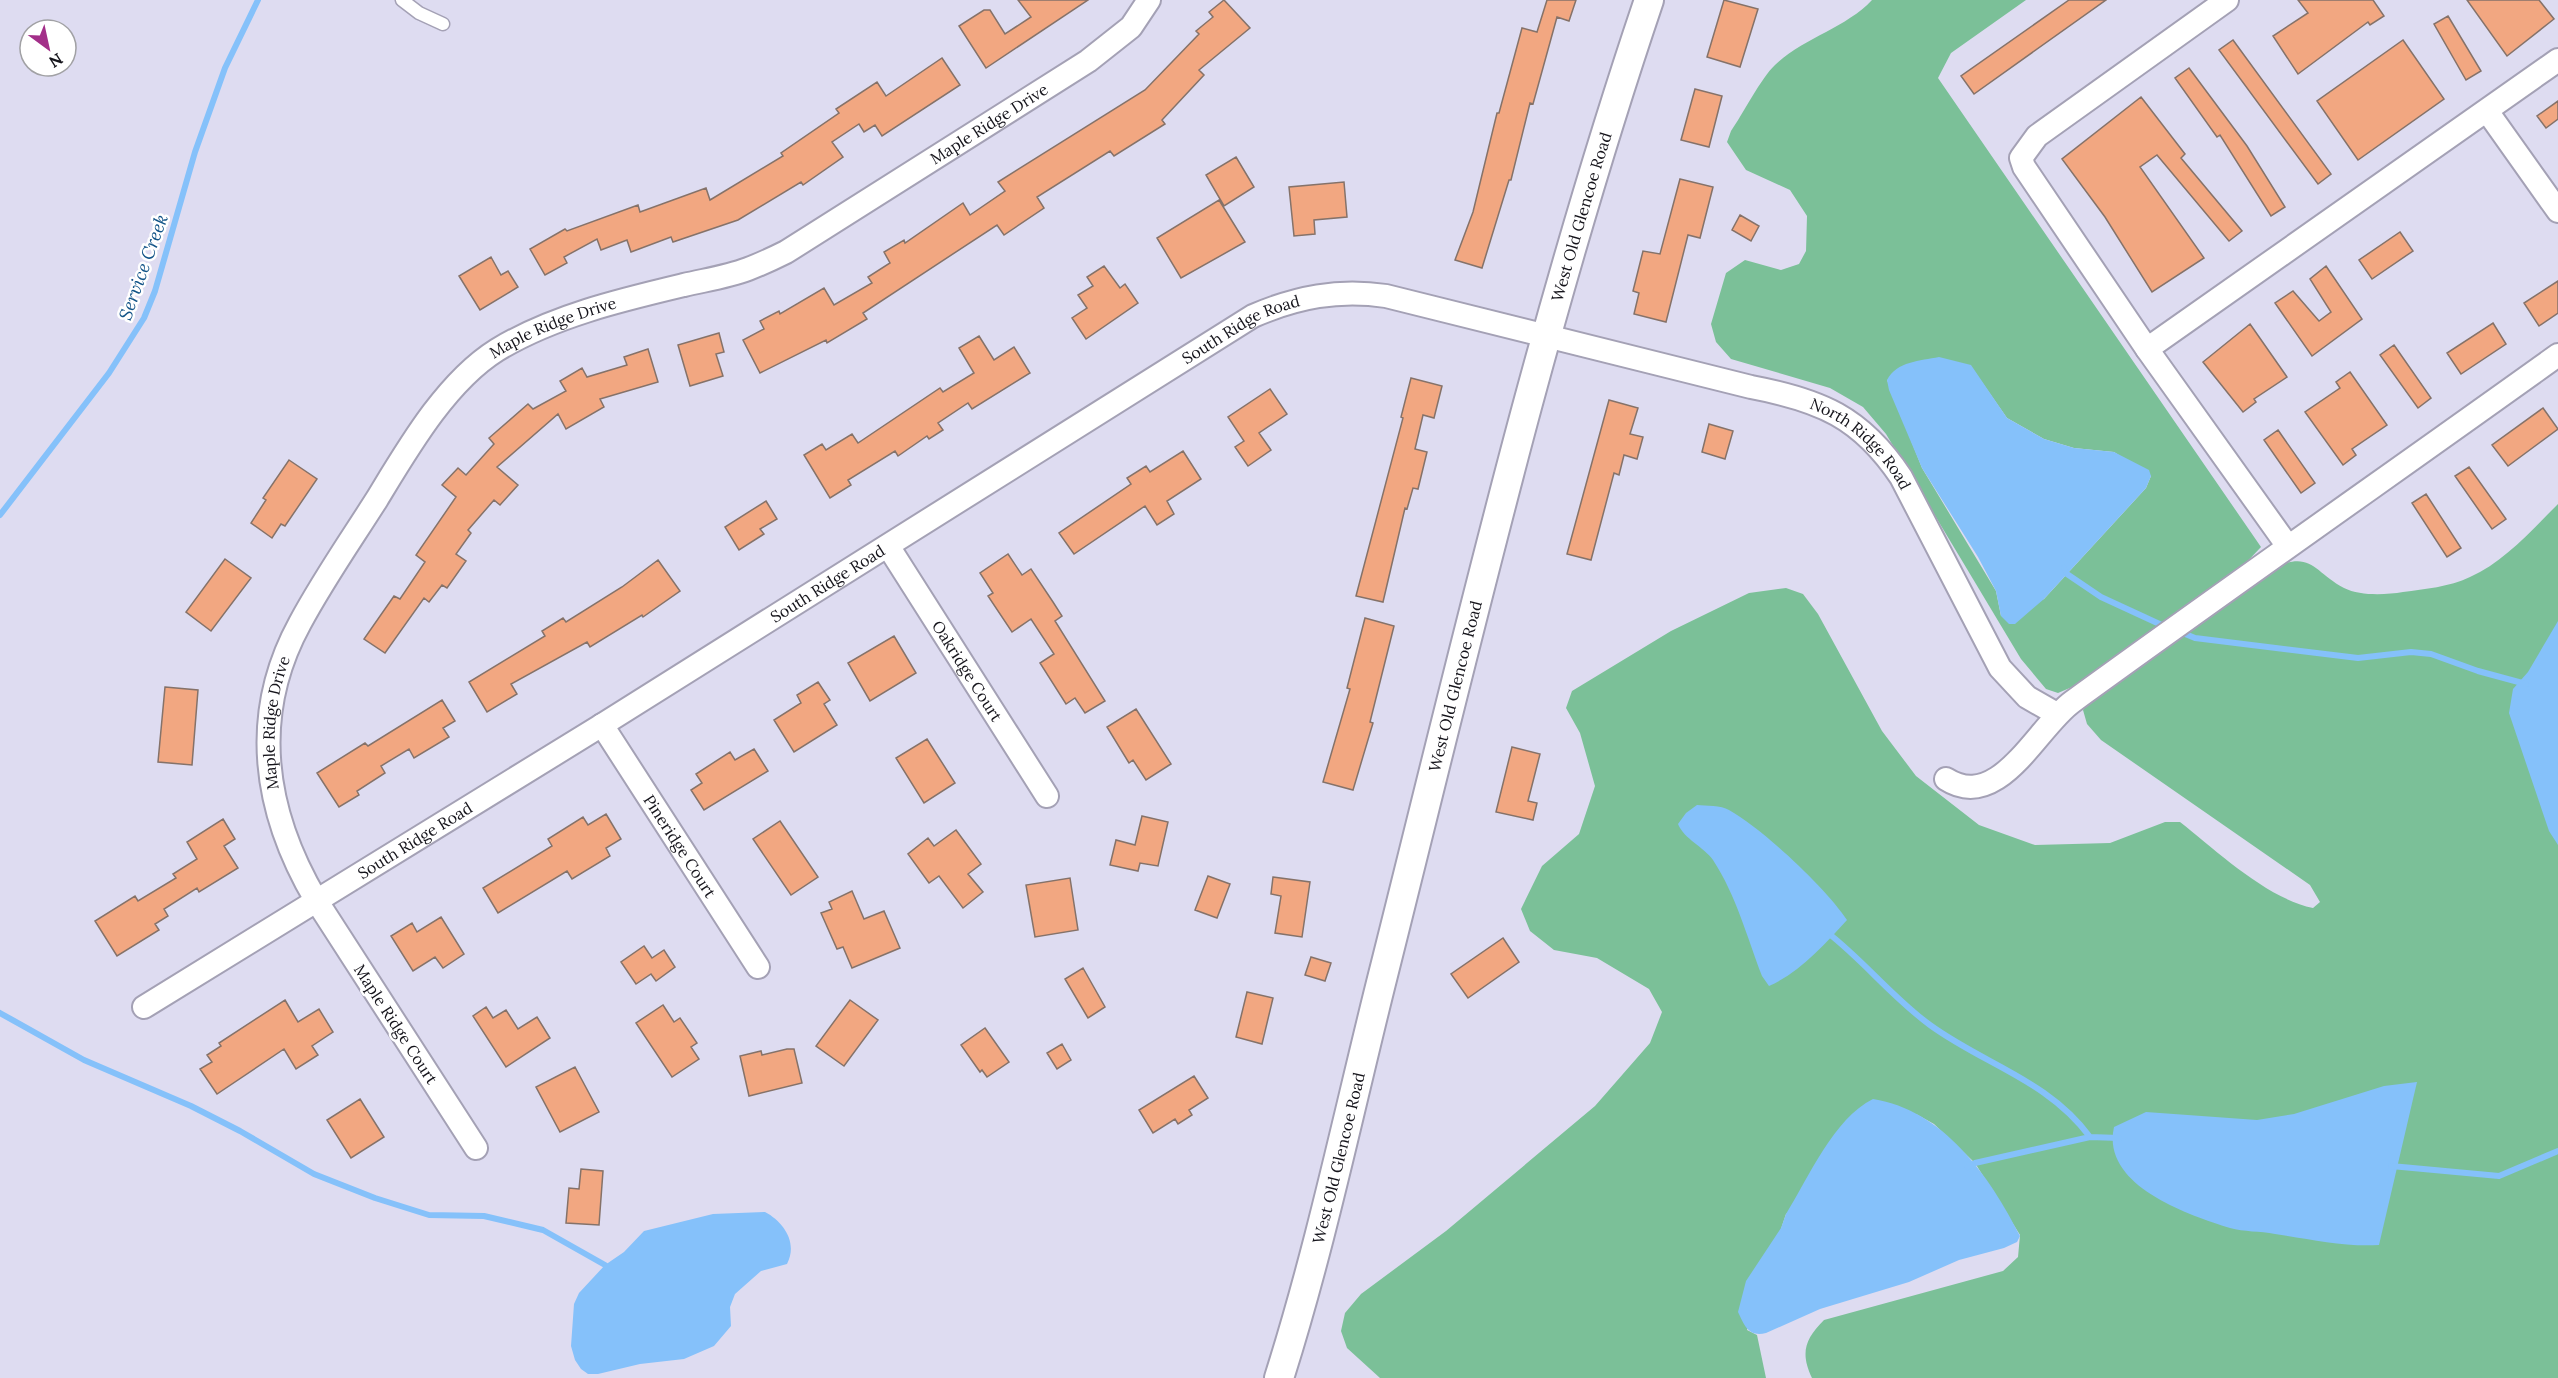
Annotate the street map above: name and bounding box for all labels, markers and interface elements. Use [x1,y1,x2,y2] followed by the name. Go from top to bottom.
[18,18,78,78] north arrow
[46,49,67,72] text: N
[926,79,1052,168] street label: Maple Ridge Drive
[1547,129,1616,304] street label: West Old Glencoe Road
[113,211,173,323] water label: Service Creek
[1178,290,1302,368] street label: South Ridge Road
[486,292,619,362] street label: Maple Ridge Drive
[1807,393,1916,493] street label: North Ridge Road
[767,540,889,627] street label: South Ridge Road
[1424,598,1486,774] street label: West Old Glencoe Road
[928,617,1007,726] street label: Oakridge Court
[258,653,294,791] street label: Maple Ridge Drive
[639,791,721,902] street label: Pineridge Court
[354,797,476,883] street label: South Ridge Road
[350,960,443,1088] street label: Maple Ridge Court
[1308,1070,1369,1246] street label: West Old Glencoe Road

